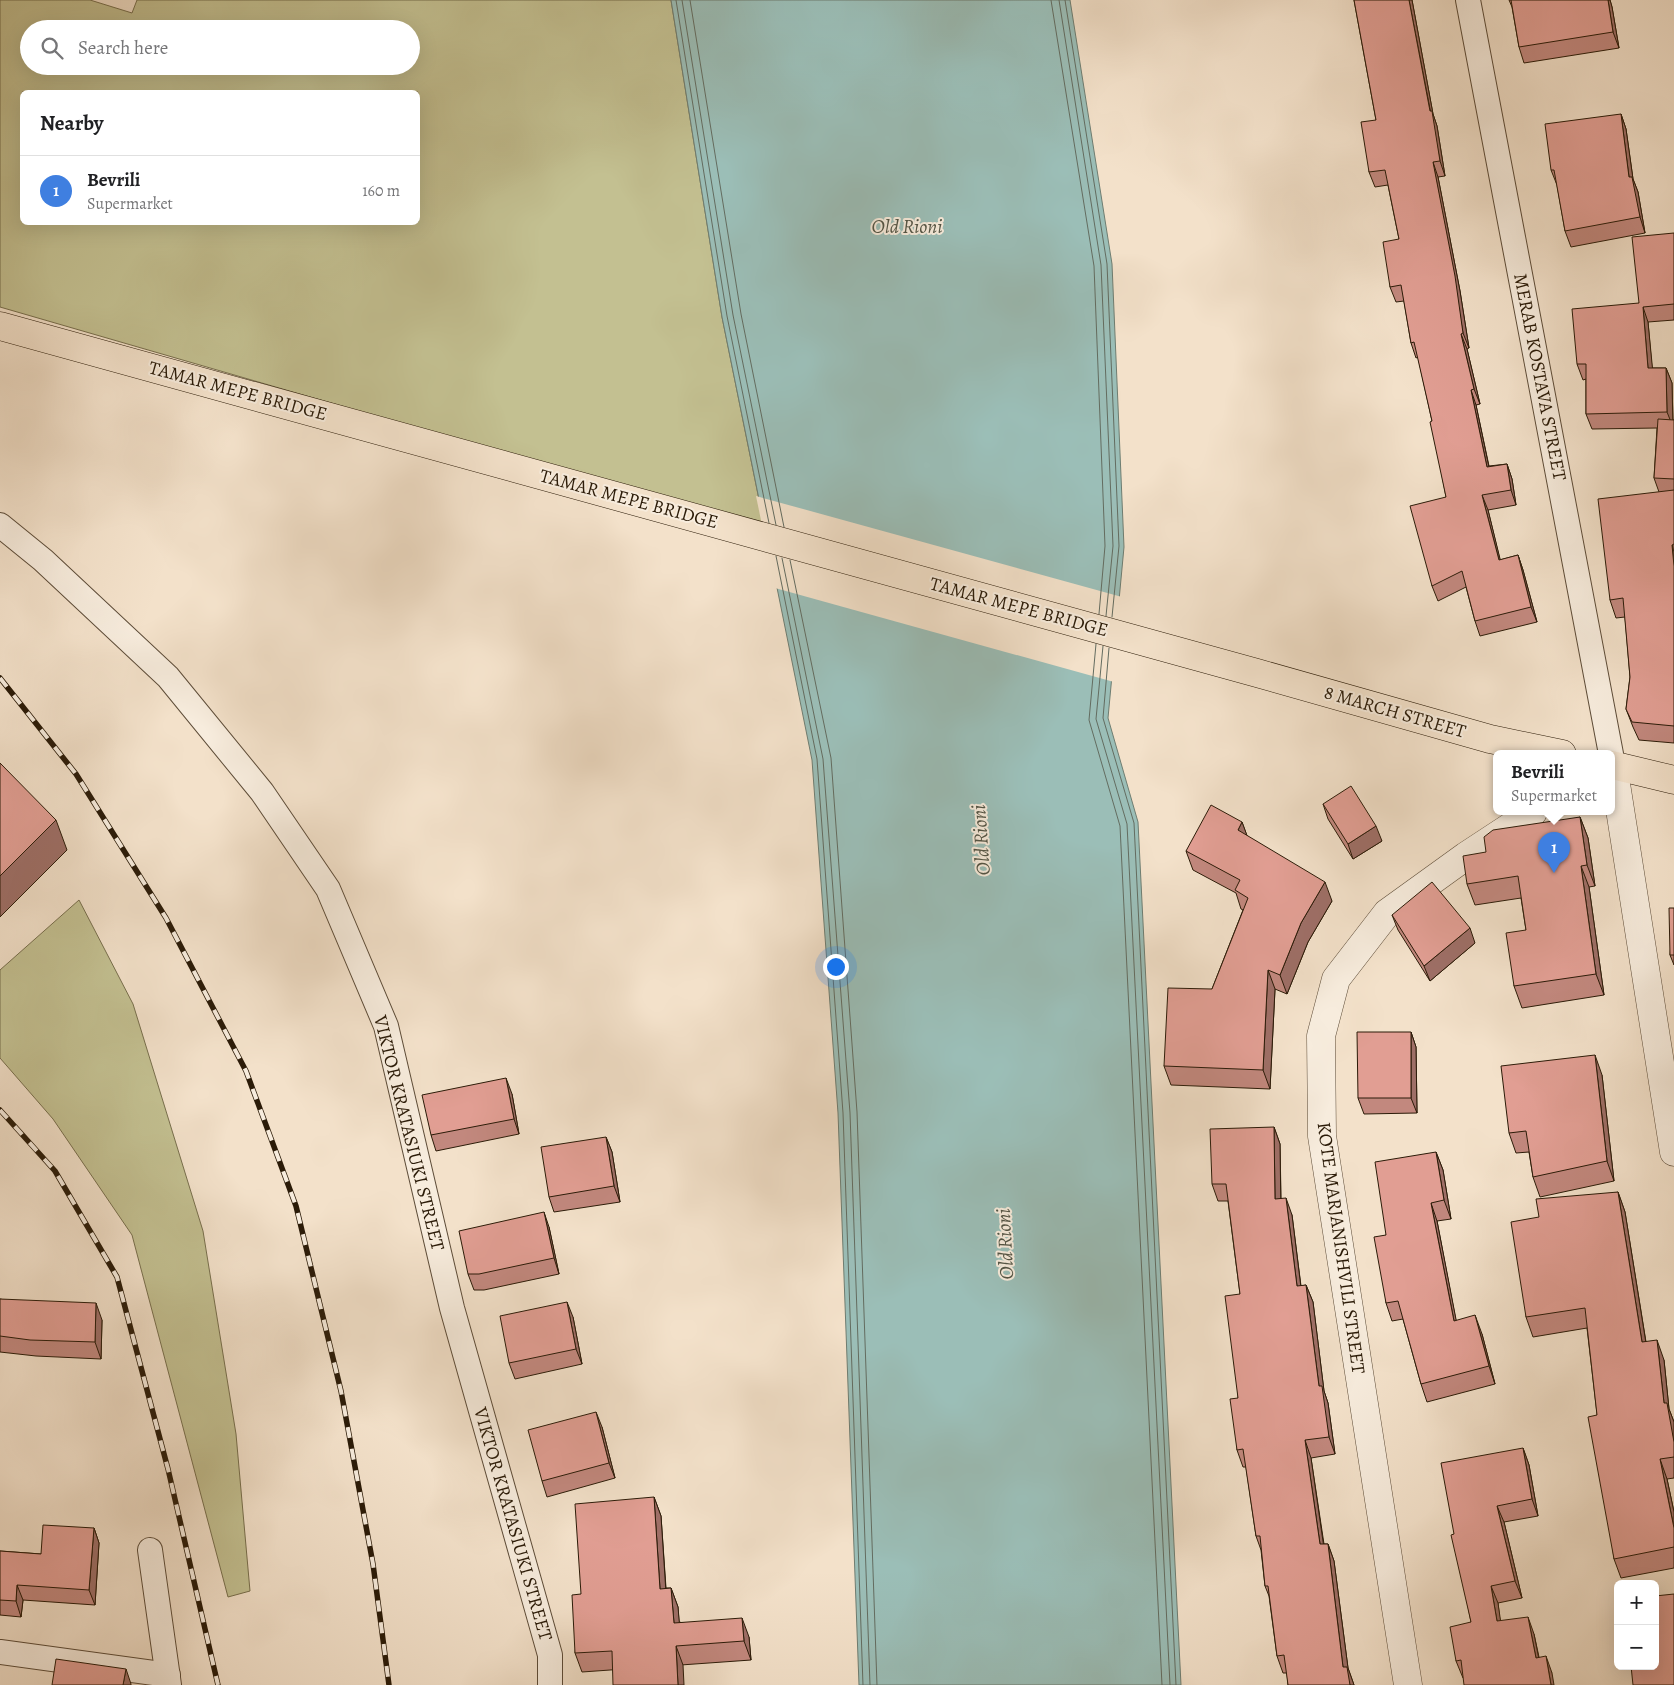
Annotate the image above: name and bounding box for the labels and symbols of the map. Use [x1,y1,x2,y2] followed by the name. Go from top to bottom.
[871,213,943,240] water label: Old Rioni
[1507,271,1573,483] street label: MERAB KOSTAVA STREET
[146,355,330,427] street label: TAMAR MEPE BRIDGE
[537,463,721,535] street label: TAMAR MEPE BRIDGE
[927,571,1111,643] street label: TAMAR MEPE BRIDGE
[1321,679,1470,745] street label: 8 MARCH STREET
[965,804,997,876] water label: Old Rioni
[1538,832,1570,873] pin: 1
[823,954,849,980] your location
[367,1012,451,1254] street label: VIKTOR KRATASIUKI STREET
[1310,1120,1372,1376] street label: KOTE MARJANISHVILI STREET
[990,1208,1020,1280] water label: Old Rioni
[467,1403,559,1644] street label: VIKTOR KRATASIUKI STREET

